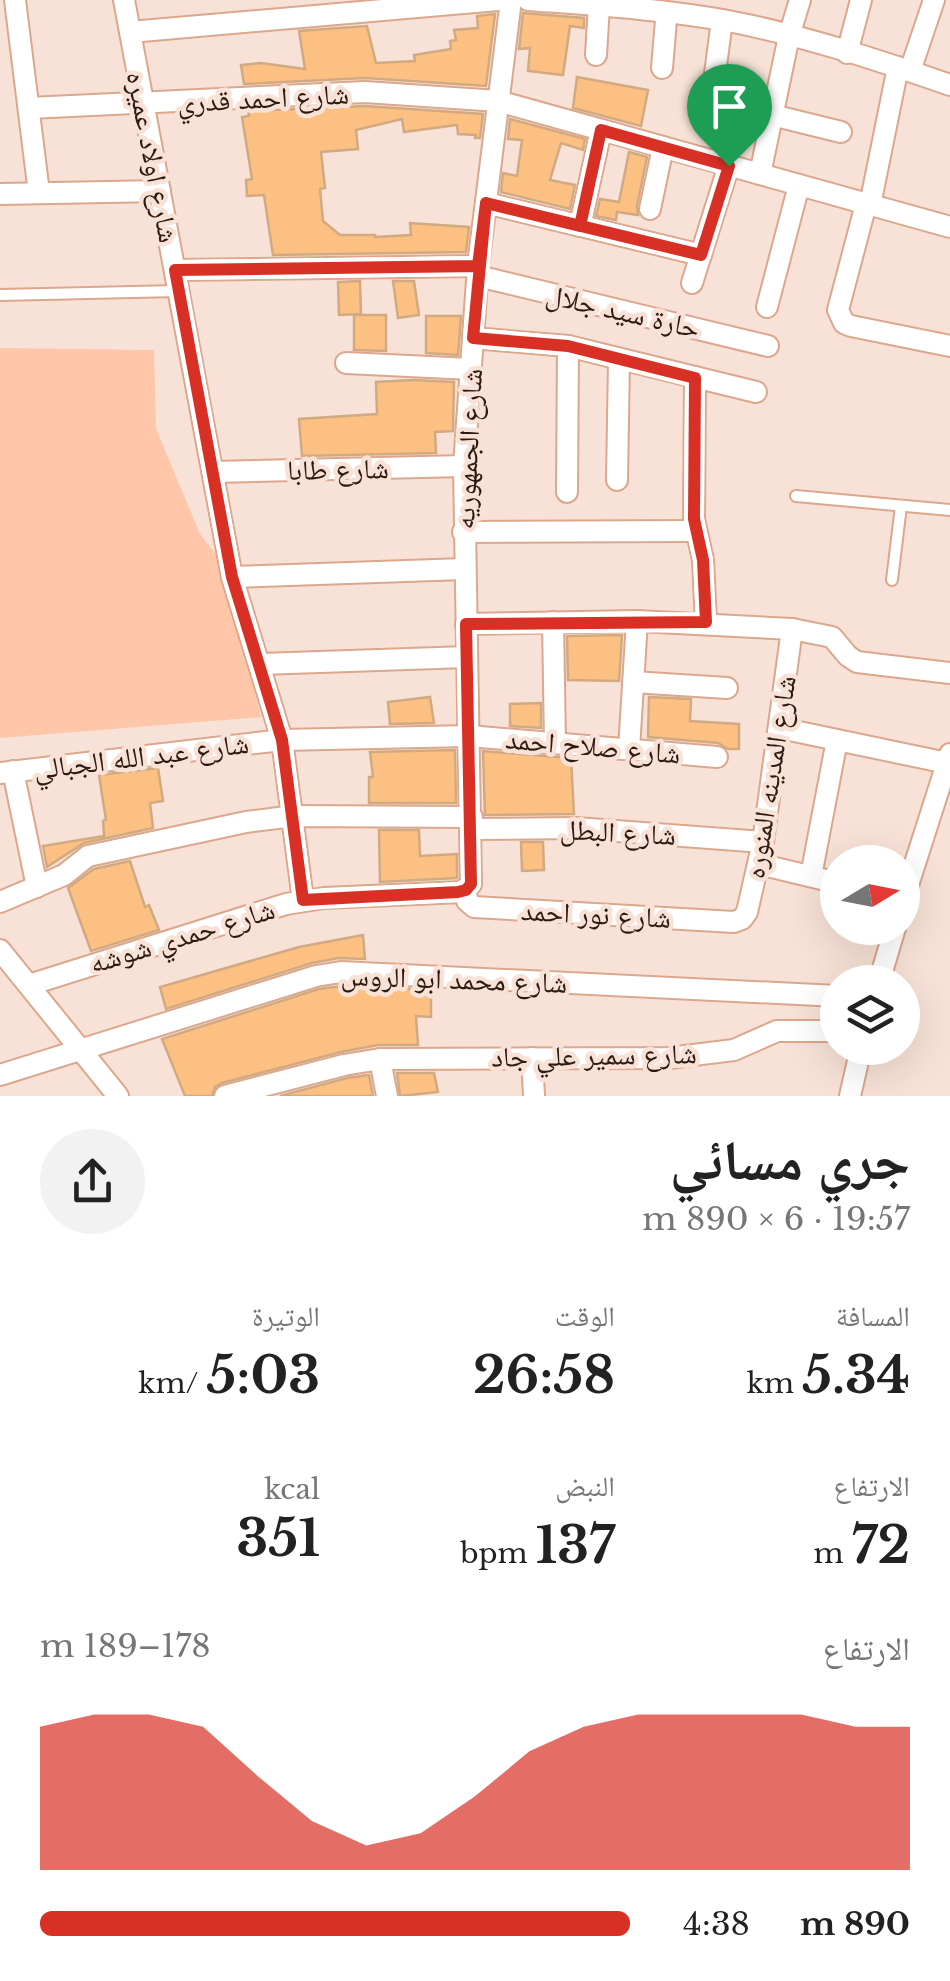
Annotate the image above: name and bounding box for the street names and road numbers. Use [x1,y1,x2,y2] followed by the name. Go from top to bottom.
[119,69,186,246] street label: شارع اولاد عميره
[176,77,350,126] street label: شارع احمد قدري
[543,277,703,346] street label: حارة سيد جلال
[447,368,490,530] street label: شارع الجمهوريه
[287,451,389,488] street label: شارع طابا
[737,673,804,881] street label: شارع المدينه المنوره
[504,721,682,772] street label: شارع صلاح احمد
[31,726,251,792] street label: شارع عبد الله الجبالي
[559,812,677,853] street label: شارع البطل
[85,892,280,986] street label: شارع حمدي شوشه
[520,893,672,936] street label: شارع نور احمد
[340,958,568,1001] street label: شارع محمد ابو الروس
[491,1036,697,1080] street label: شارع سمير علي جاد

